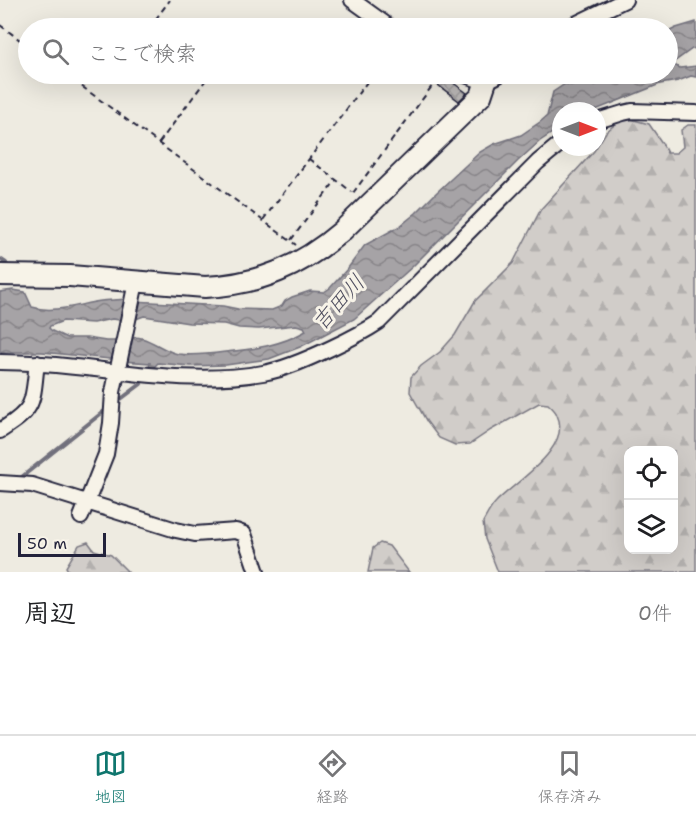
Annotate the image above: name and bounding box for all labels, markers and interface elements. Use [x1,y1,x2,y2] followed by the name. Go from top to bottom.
[18,18,678,84] search box
[39,35,72,68] icon: search
[87,39,197,68] text: ここで検索
[552,102,606,156] north arrow
[306,268,371,337] water label: 吉田川
[624,446,678,554] map controls
[624,446,678,500] button: locate
[624,500,678,554] button: layers
[18,530,106,558] scale bar
[27,533,67,554] text: 50 m
[24,595,76,630] text: 周辺
[638,600,672,626] text: 0件
[94,747,127,807] tab: 地図
[316,747,349,807] tab: 経路
[538,747,602,807] tab: 保存済み

